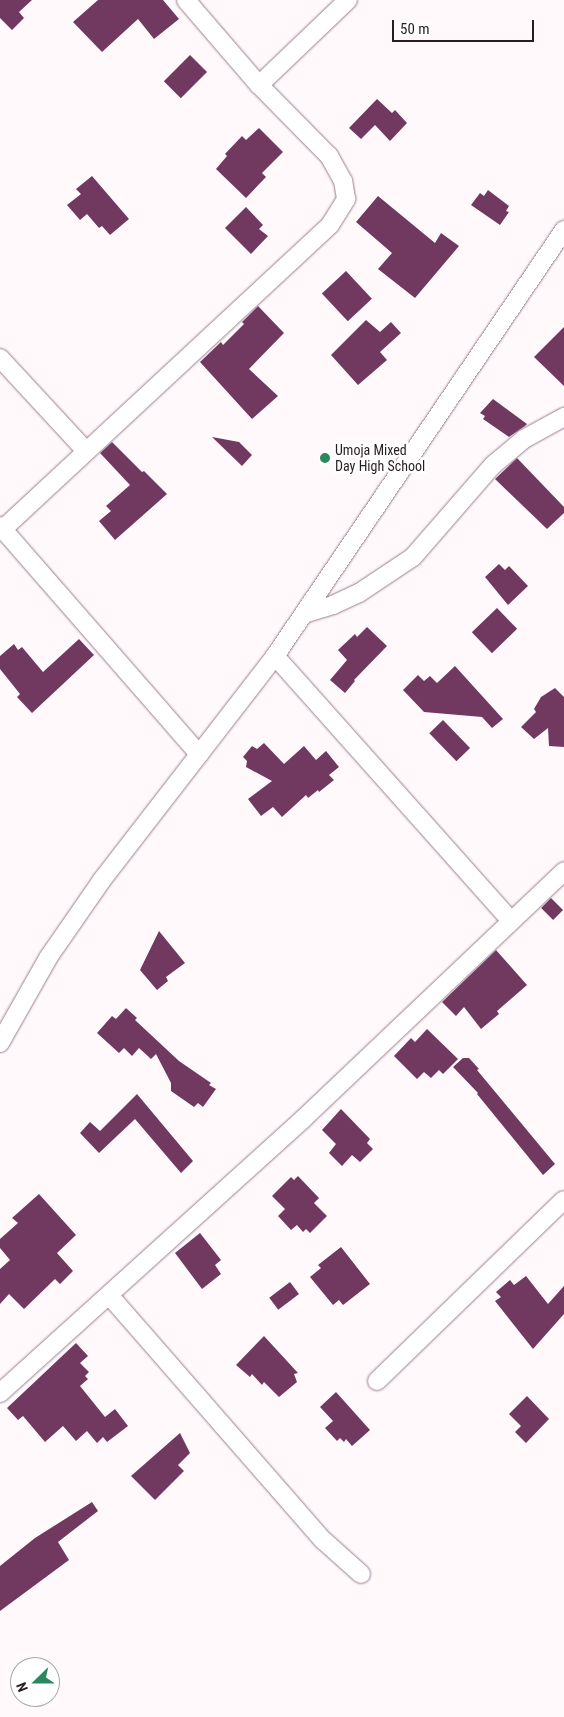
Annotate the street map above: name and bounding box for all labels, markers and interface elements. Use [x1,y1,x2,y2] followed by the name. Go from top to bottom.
[394,10,536,42] scale bar
[400,20,430,38] text: 50 m
[335,442,425,474] place label: Umoja Mixed Day High School
[319,452,331,464] marker: Umoja Mixed Day High School
[10,1657,60,1707] north arrow
[13,1680,31,1694] text: N

